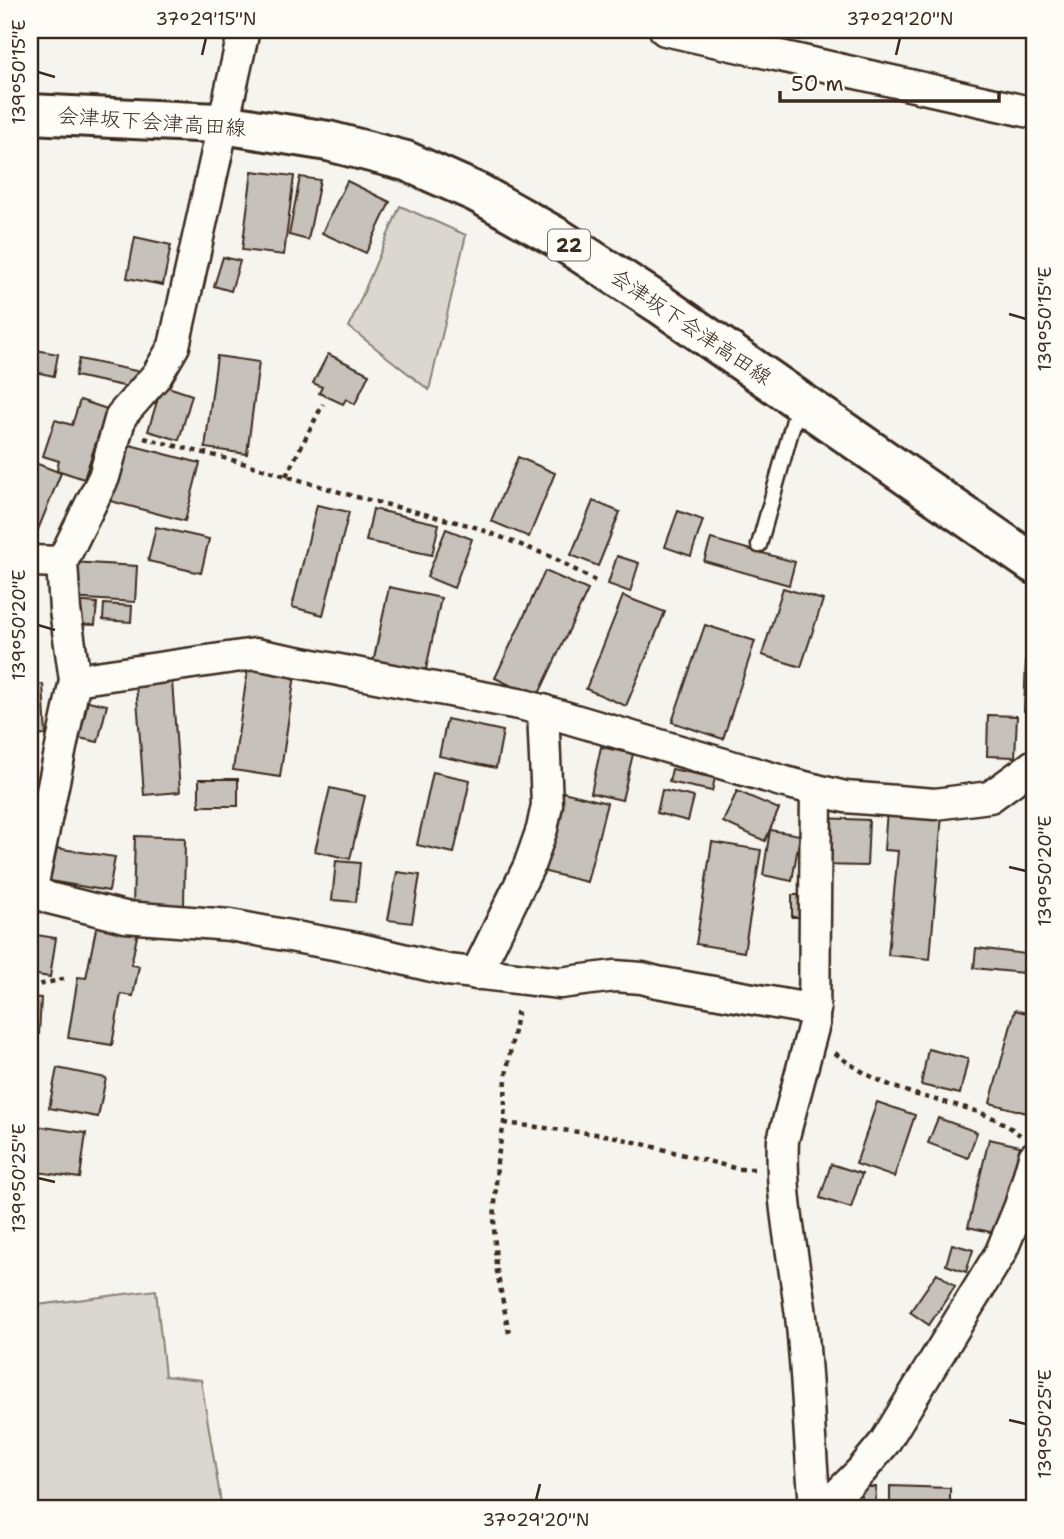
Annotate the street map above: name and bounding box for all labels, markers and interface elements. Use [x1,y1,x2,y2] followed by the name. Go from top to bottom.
[156,7,256,31] text: 37°29'15"N
[847,7,953,31] text: 37°29'20"N
[7,20,31,124] text: 139°50'15"E
[780,60,999,104] scale bar
[791,70,844,98] text: 50 m
[57,101,247,143] street label: 会津坂下会津高田線
[548,230,590,260] road number: 22
[605,263,777,391] street label: 会津坂下会津高田線
[1033,267,1057,371] text: 139°50'15"E
[7,569,31,681] text: 139°50'20"E
[1033,815,1057,927] text: 139°50'20"E
[7,1123,31,1233] text: 139°50'25"E
[1033,1369,1057,1479] text: 139°50'25"E
[483,1508,589,1532] text: 37°29'20"N

